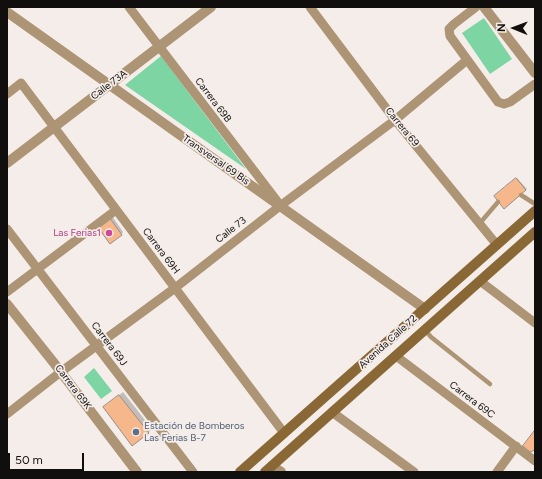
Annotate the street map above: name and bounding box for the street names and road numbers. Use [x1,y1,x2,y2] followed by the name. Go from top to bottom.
[89,68,129,102] street label: Calle 73A
[192,75,234,125] street label: Carrera 69B
[383,105,421,149] street label: Carrera 69
[180,132,252,188] street label: Transversal 69 Bis
[213,214,249,246] street label: Calle 73
[140,226,182,276] street label: Carrera 69H
[356,313,420,371] street label: Avenida Calle 72
[89,320,129,368] street label: Carrera 69J
[52,362,94,412] street label: Carrera 69K
[447,379,497,421] street label: Carrera 69C

